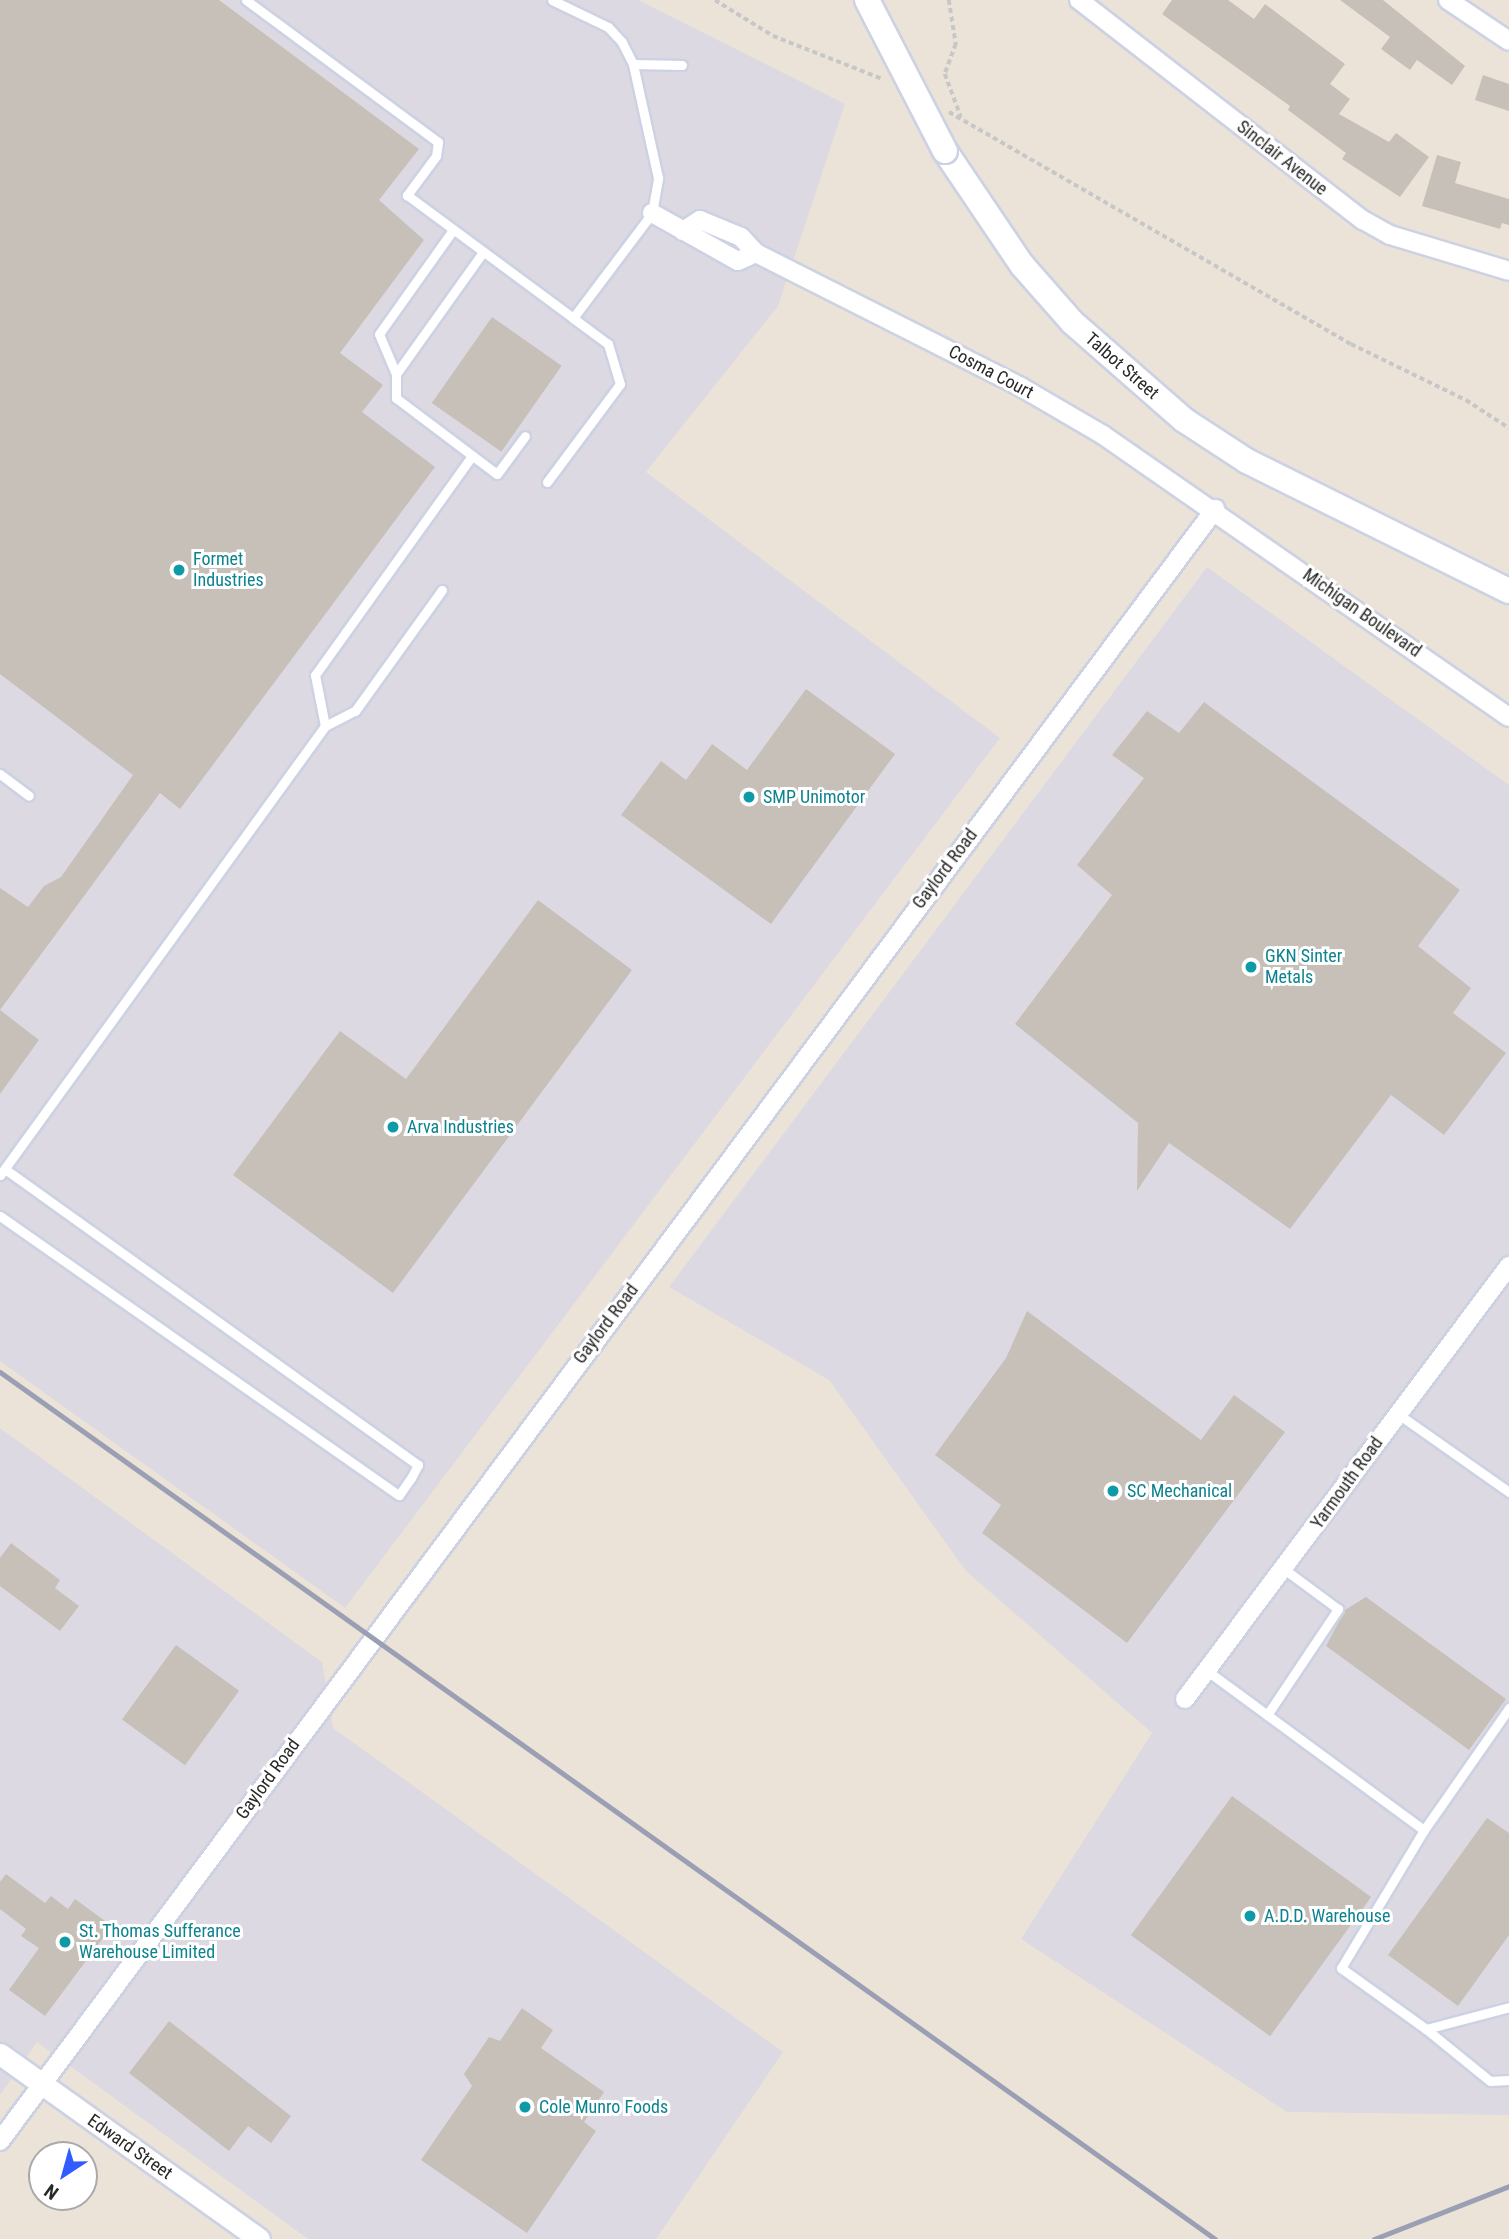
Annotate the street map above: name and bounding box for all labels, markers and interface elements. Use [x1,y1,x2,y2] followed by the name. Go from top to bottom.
[1232,116,1332,200] street label: Sinclair Avenue
[1081,328,1163,404] street label: Talbot Street
[945,341,1037,403] street label: Cosma Court
[193,549,264,592] place label: Formet Industries
[171,562,187,578] marker: Formet Industries
[1299,564,1425,662] street label: Michigan Boulevard
[763,786,865,808] place label: SMP Unimotor
[741,789,757,805] marker: SMP Unimotor
[908,825,982,913] street label: Gaylord Road
[1265,946,1342,988] place label: GKN Sinter Metals
[1243,959,1259,975] marker: GKN Sinter Metals
[407,1116,514,1138] place label: Arva Industries
[385,1119,401,1135] marker: Arva Industries
[569,1280,643,1368] street label: Gaylord Road
[1306,1433,1388,1533] street label: Yarmouth Road
[1127,1480,1232,1502] place label: SC Mechanical
[1105,1483,1121,1499] marker: SC Mechanical
[232,1735,304,1823] street label: Gaylord Road
[1264,1905,1390,1927] place label: A.D.D. Warehouse
[1242,1908,1258,1924] marker: A.D.D. Warehouse
[79,1921,241,1964] place label: St. Thomas Sufferance Warehouse Limited
[57,1934,73,1950] marker: St. Thomas Sufferance Warehouse Limited
[539,2096,668,2118] place label: Cole Munro Foods
[517,2099,533,2115] marker: Cole Munro Foods
[83,2110,177,2184] street label: Edward Street
[28,2141,98,2211] north arrow
[40,2179,63,2205] text: N

